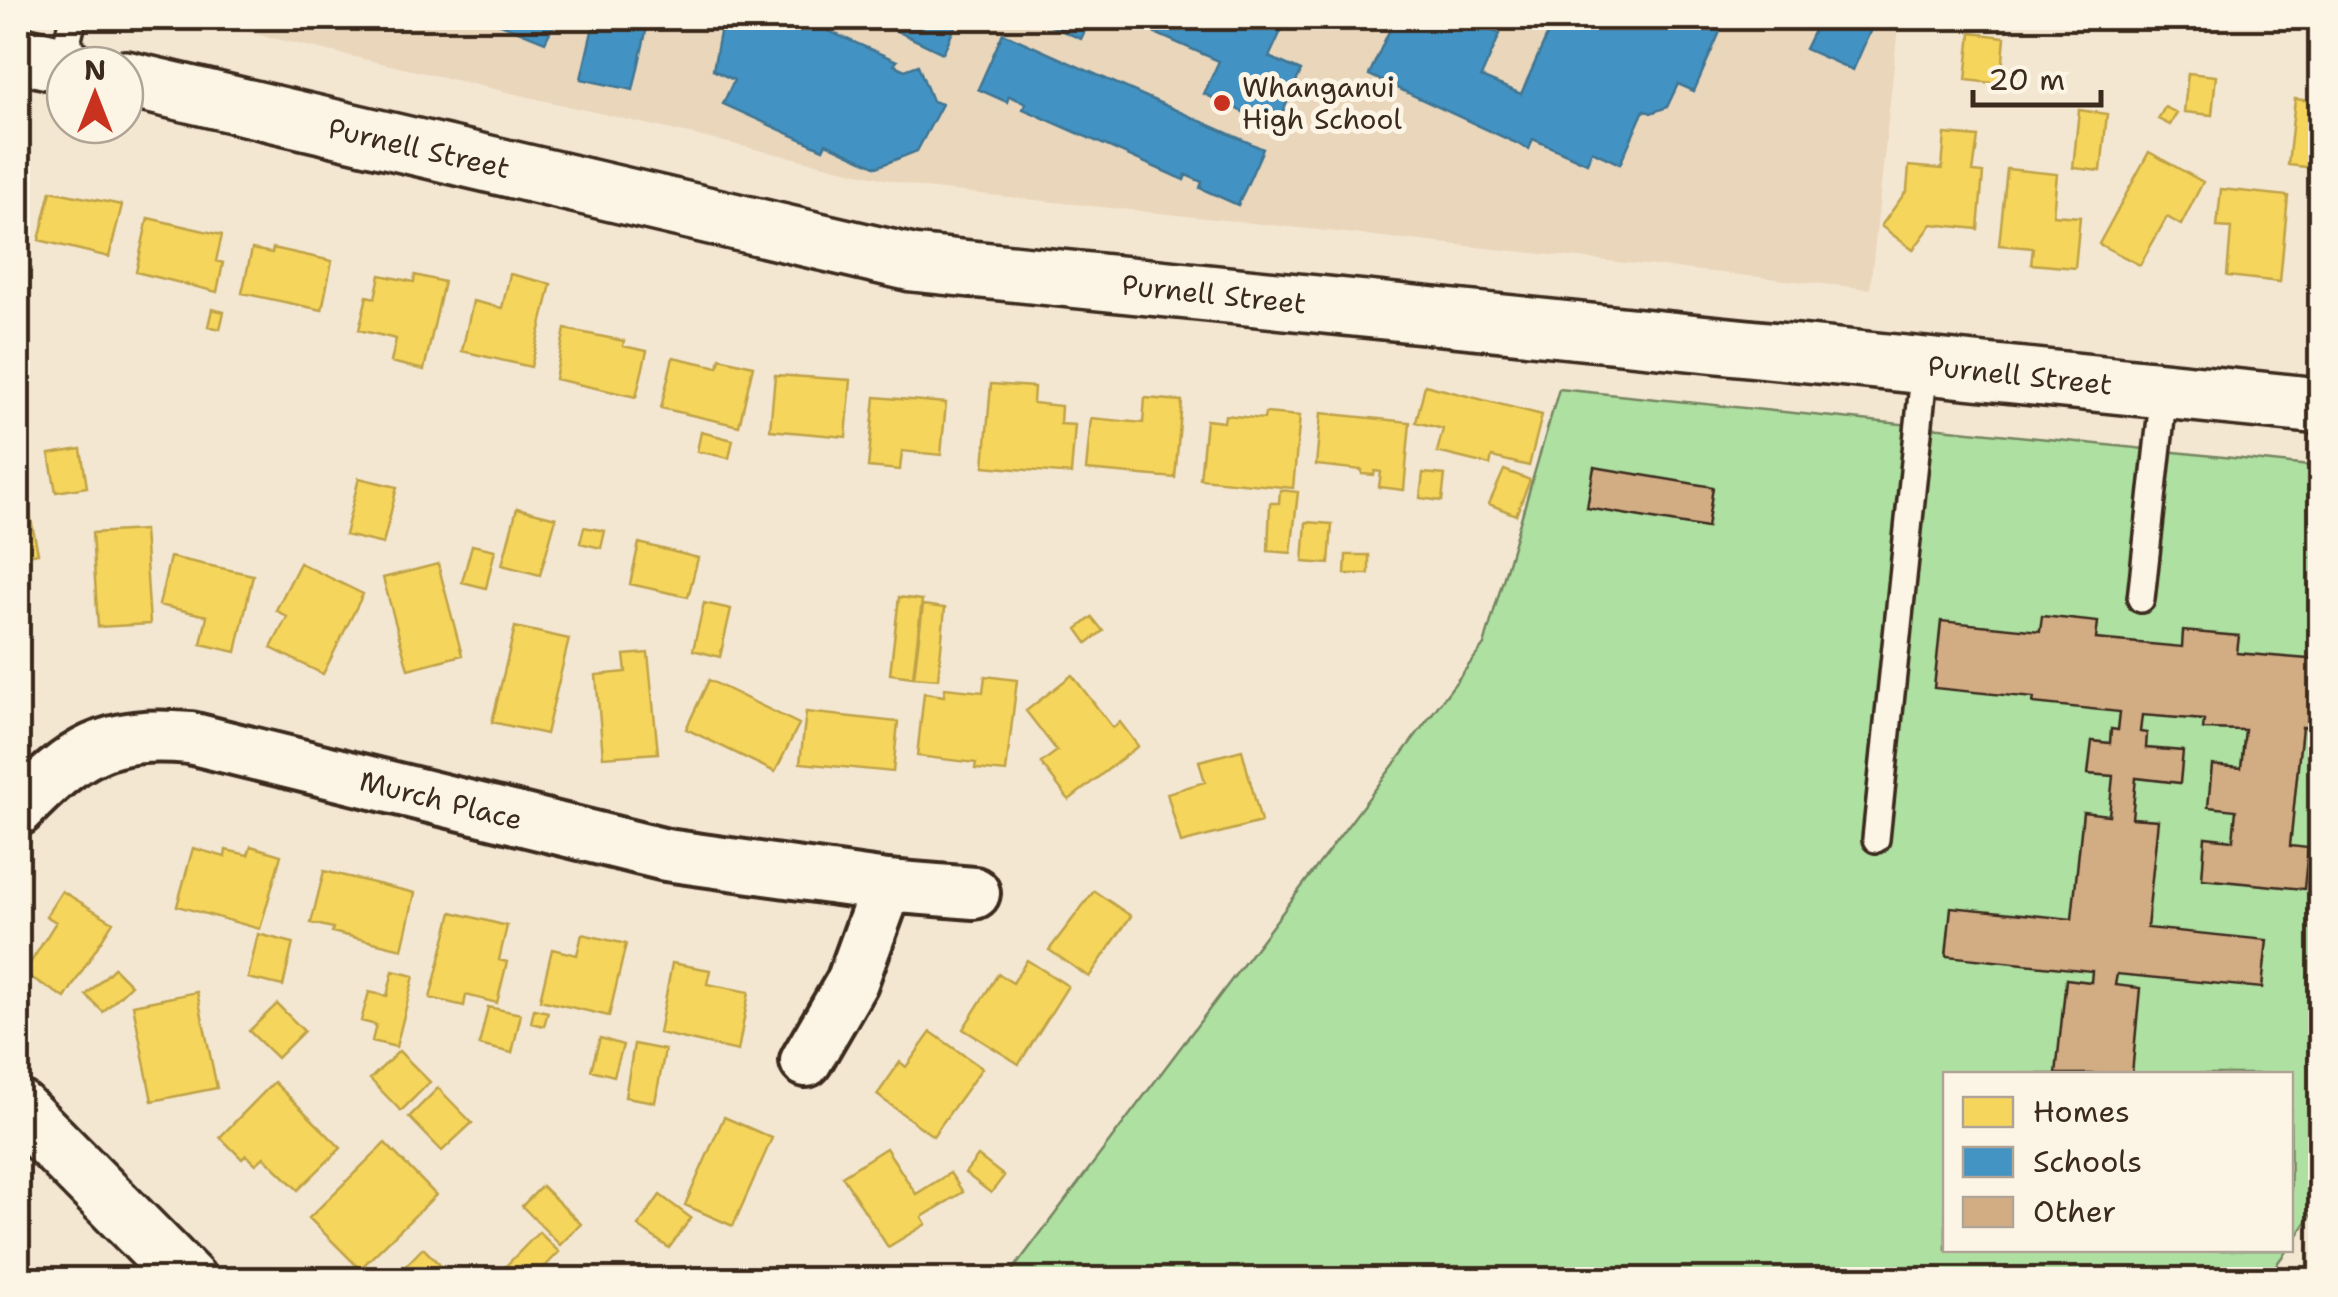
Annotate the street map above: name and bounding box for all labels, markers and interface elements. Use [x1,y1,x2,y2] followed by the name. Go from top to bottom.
[45,45,145,145] north arrow
[1973,45,2100,107] scale bar
[84,51,106,89] text: N
[1988,59,2065,100] text: 20 m
[1242,68,1403,138] place label: Whanganui High School
[1211,92,1233,114] marker: Whanganui High School
[324,109,514,187] street label: Purnell Street
[1120,265,1308,323] street label: Purnell Street
[1926,346,2114,404] street label: Purnell Street
[356,761,526,839] street label: Murch Place
[1943,1072,2293,1252] legend
[2033,1091,2130,1132] text: Homes
[2033,1141,2142,1182] text: Schools
[2033,1191,2116,1232] text: Other

